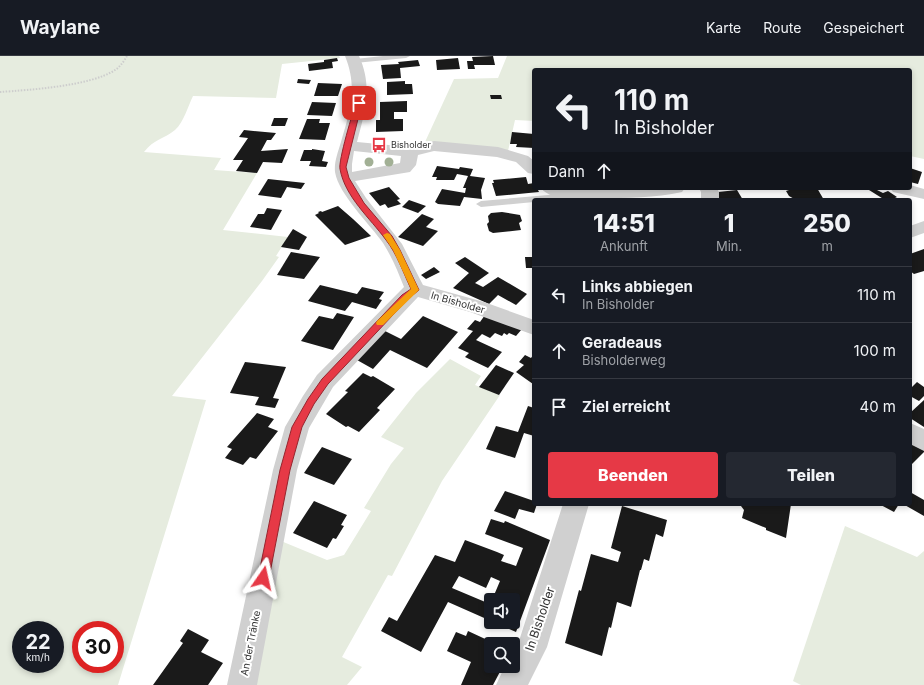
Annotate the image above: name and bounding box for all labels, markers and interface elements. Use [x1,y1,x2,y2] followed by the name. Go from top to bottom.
[20,16,100,39] text: Waylane
[706,19,741,36] text: Karte
[763,19,801,36] text: Route
[823,19,904,36] text: Gespeichert
[614,83,689,117] text: 110 m
[548,84,600,136] icon: left
[342,86,376,120] pin
[348,92,370,114] icon: arrive
[614,117,714,138] text: In Bisholder
[370,136,388,154] bus stop icon: Bisholder
[391,139,431,150] place label: Bisholder
[593,160,615,182] icon: ahead
[548,162,585,181] text: Dann
[593,209,655,238] text: 14:51
[724,209,734,238] text: 1
[803,209,851,238] text: 250
[600,238,648,254] text: Ankunft
[716,238,742,254] text: Min.
[821,238,833,254] text: m
[582,277,693,296] text: Links abbiegen
[548,284,570,306] icon: left
[857,285,896,304] text: 110 m
[430,289,487,316] street label: In Bisholder
[582,296,654,312] text: In Bisholder
[582,333,662,352] text: Geradeaus
[548,340,570,362] icon: ahead
[854,341,896,360] text: 100 m
[582,352,666,368] text: Bisholderweg
[548,396,570,418] icon: arrive
[582,397,670,416] text: Ziel erreicht
[859,397,896,416] text: 40 m
[548,452,718,498] button: Beenden
[726,452,896,498] button: Teilen
[242,557,284,599] position arrow
[522,584,558,653] street label: In Bisholder
[484,593,520,673] map controls
[484,593,520,629] button: sound
[238,609,262,677] street label: An der Tränke
[72,621,124,673] speed limit sign: 30
[25,630,51,654] text: 22
[484,637,520,673] button: search
[26,651,50,663] text: km/h

